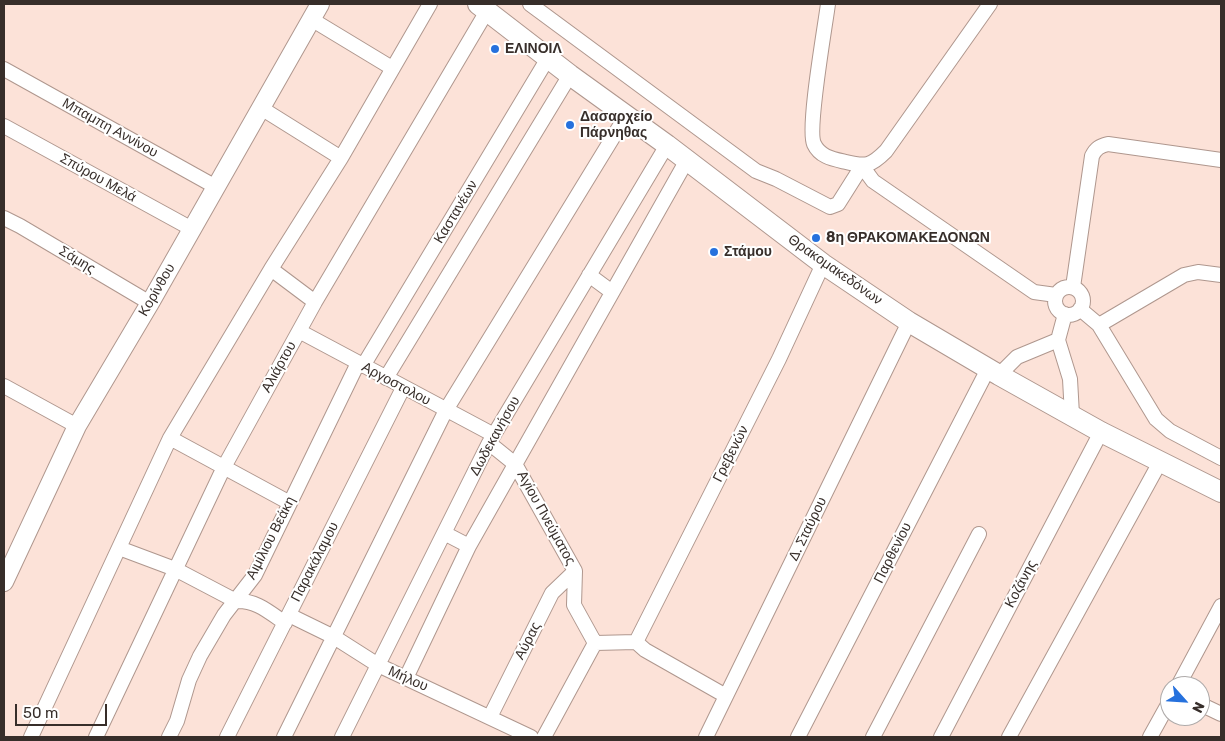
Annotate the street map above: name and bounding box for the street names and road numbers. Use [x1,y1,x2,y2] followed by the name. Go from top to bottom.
[59,95,161,161] street label: Μπαμπη Αννίνου
[57,150,139,206] street label: Σπύρου Μελά
[431,177,481,247] street label: Καστανέων
[785,231,885,309] street label: Θρακομακεδόνων
[56,243,98,277] street label: Σάμης
[135,261,179,319] street label: Κορίνθου
[258,338,300,396] street label: Αλιάρτου
[359,359,433,409] street label: Αργοστολου
[466,393,524,479] street label: Δωδεκανήσου
[710,423,752,485] street label: Γρεβενών
[513,468,579,568] street label: Αγίου Πνεύματος
[243,494,299,582] street label: Αιμίλιου Βεάκη
[785,494,831,564] street label: Δ. Σταύρου
[288,519,342,605] street label: Παρακάλαμου
[871,520,915,586] street label: Παρθενίου
[1001,557,1041,611] street label: Κοζάνης
[511,619,545,663] street label: Αύρας
[386,663,430,695] street label: Μήλου

